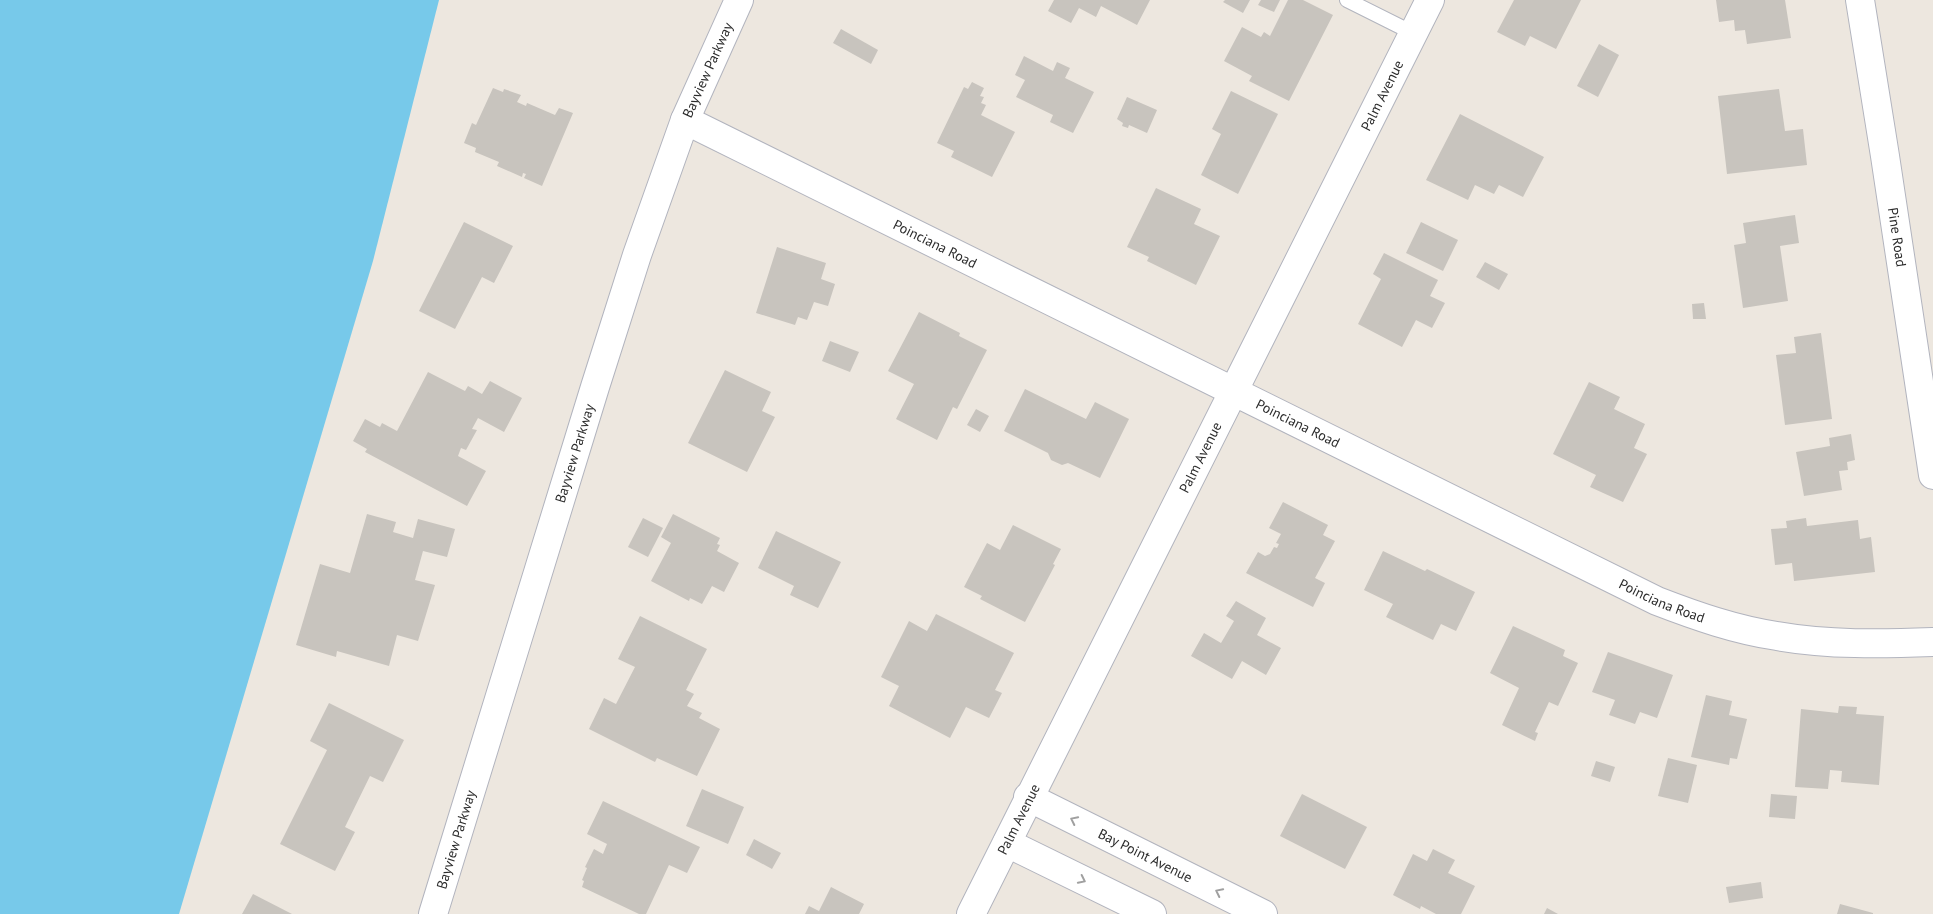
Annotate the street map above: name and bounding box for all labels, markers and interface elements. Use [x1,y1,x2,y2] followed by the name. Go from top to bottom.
[678,19,737,120] street label: Bayview Parkway
[1357,57,1407,134] street label: Palm Avenue
[1884,206,1911,268] street label: Pine Road
[890,215,980,272] street label: Poinciana Road
[1253,395,1343,452] street label: Poinciana Road
[551,401,598,505] street label: Bayview Parkway
[1175,419,1226,496] street label: Palm Avenue
[1616,575,1707,627] street label: Poinciana Road
[993,781,1044,858] street label: Palm Avenue
[432,787,480,891] street label: Bayview Parkway
[1070,816,1079,826] one-way arrow
[1095,824,1195,886] street label: Bay Point Avenue
[1077,873,1086,884] one-way arrow
[1216,888,1225,898] one-way arrow

